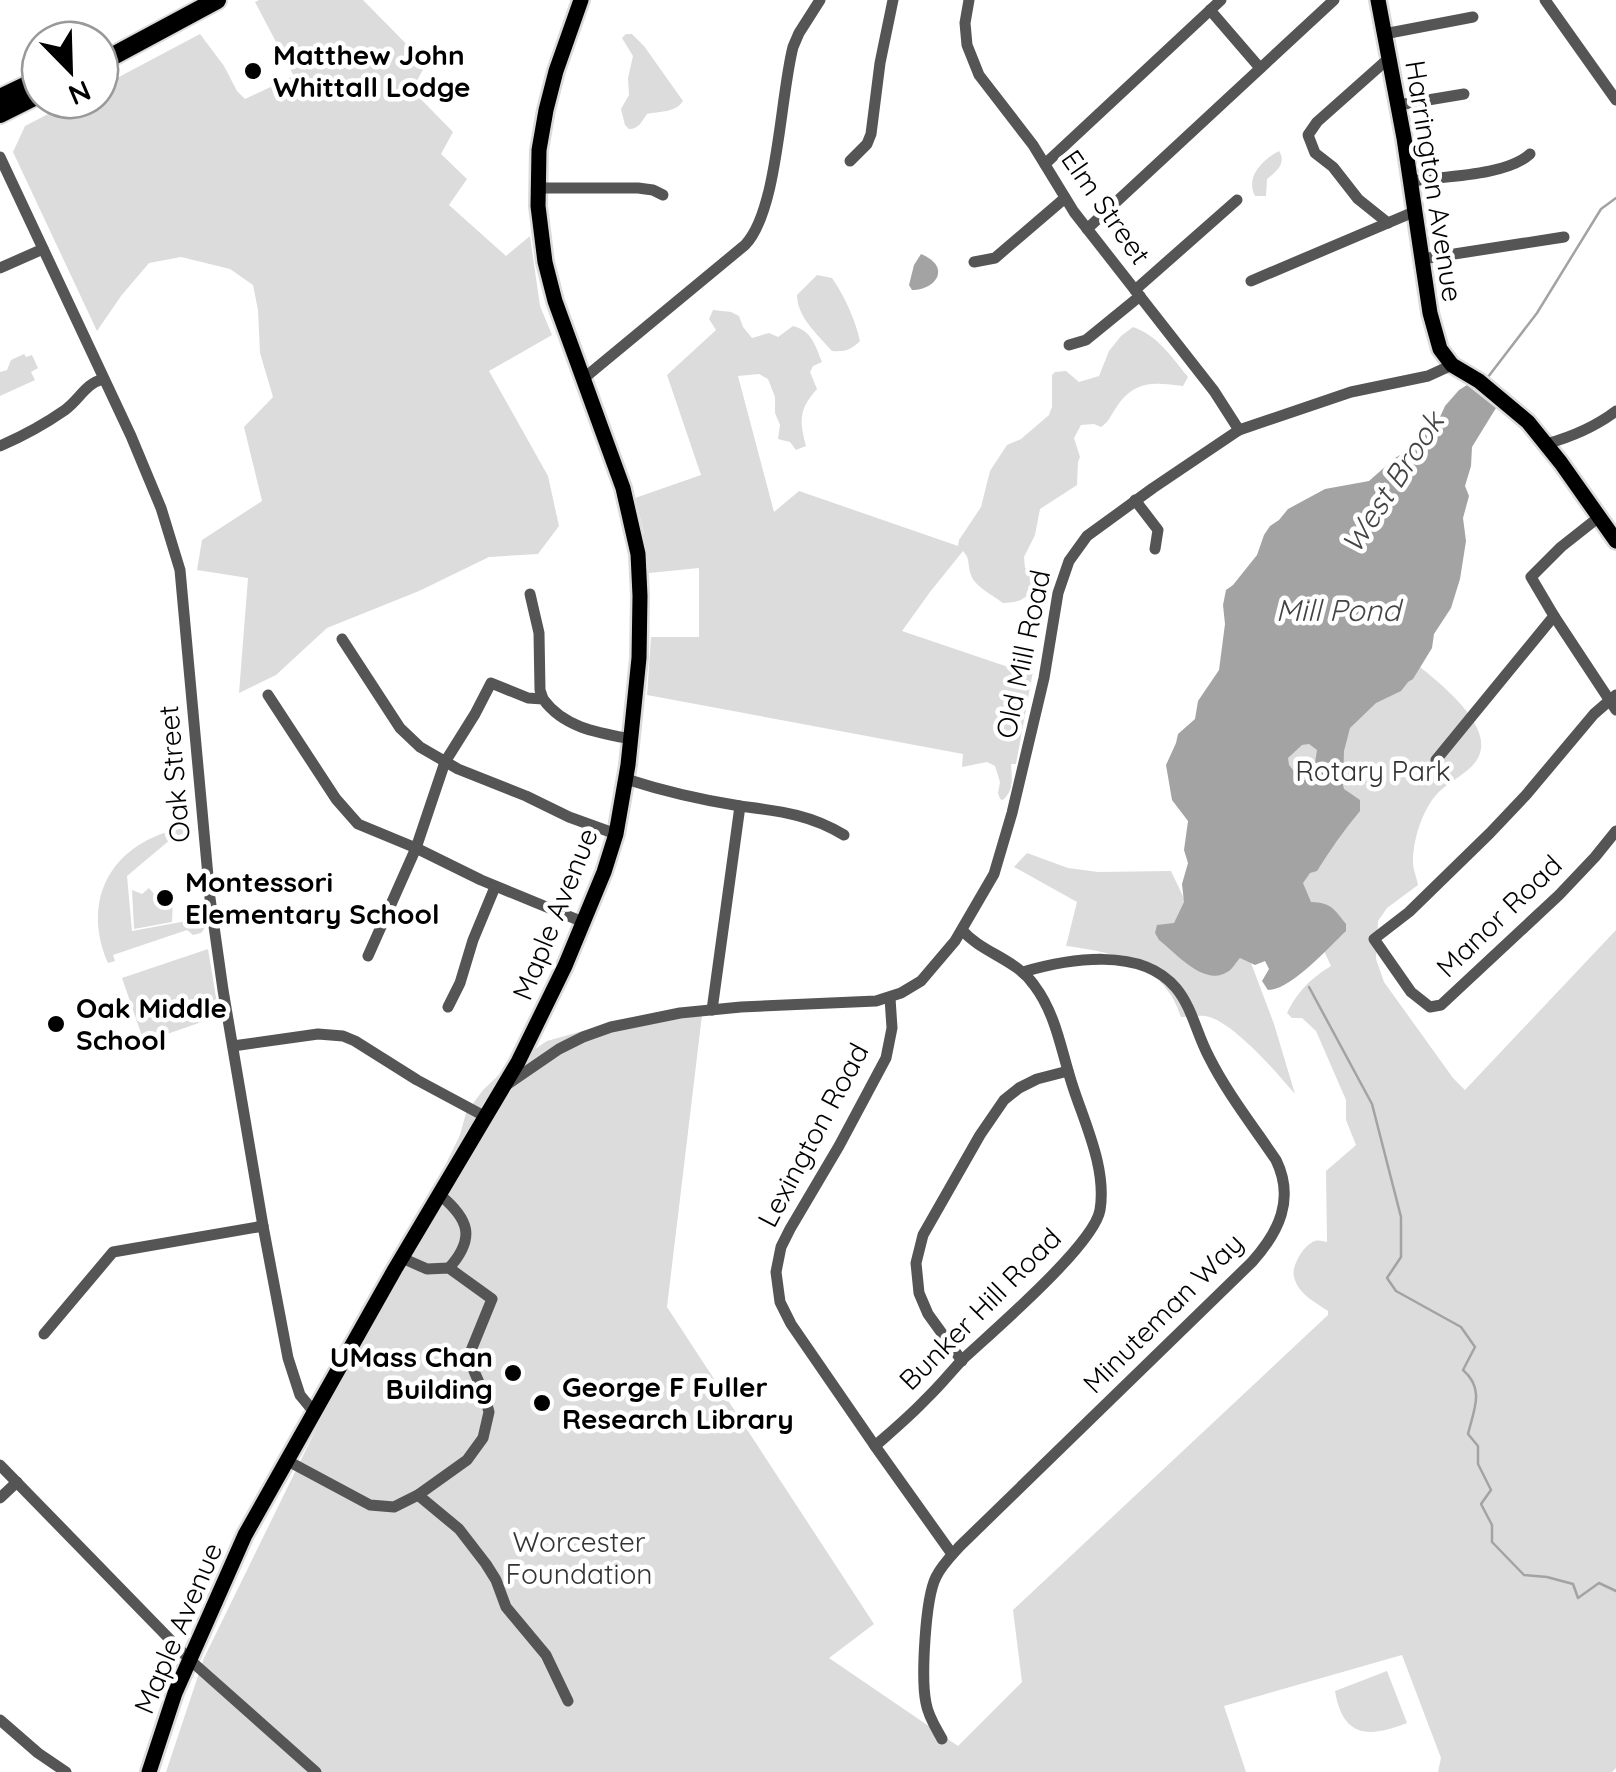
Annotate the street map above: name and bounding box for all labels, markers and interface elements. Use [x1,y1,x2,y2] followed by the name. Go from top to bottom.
[20,20,120,120] north arrow
[273,37,471,104] place label: Matthew John Whittall Lodge
[1398,58,1471,304] street label: Harrington Avenue
[242,60,264,82] marker: Matthew John Whittall Lodge
[64,73,96,114] text: N
[1054,143,1159,271] street label: Elm Street
[1332,402,1453,560] water label: West Brook
[988,566,1057,741] street label: Old Mill Road
[1276,591,1404,629] water label: Mill Pond
[150,704,197,844] street label: Oak Street
[1295,753,1451,788] park label: Rotary Park
[504,823,605,1005] street label: Maple Avenue
[1429,847,1569,984] street label: Manor Road
[185,864,440,931] place label: Montessori Elementary School
[154,887,176,909] marker: Montessori Elementary School
[76,990,227,1057] place label: Oak Middle School
[45,1013,67,1035] marker: Oak Middle School
[749,1037,876,1233] street label: Lexington Road
[891,1220,1068,1397] street label: Bunker Hill Road
[1075,1225,1250,1400] street label: Minuteman Way
[330,1339,493,1406] place label: UMass Chan Building
[502,1362,524,1384] marker: UMass Chan Building
[562,1369,794,1436] place label: George F Fuller Research Library
[531,1392,553,1414] marker: George F Fuller Research Library
[506,1524,652,1591] park label: Worcester Foundation
[126,1537,229,1719] street label: Maple Avenue

